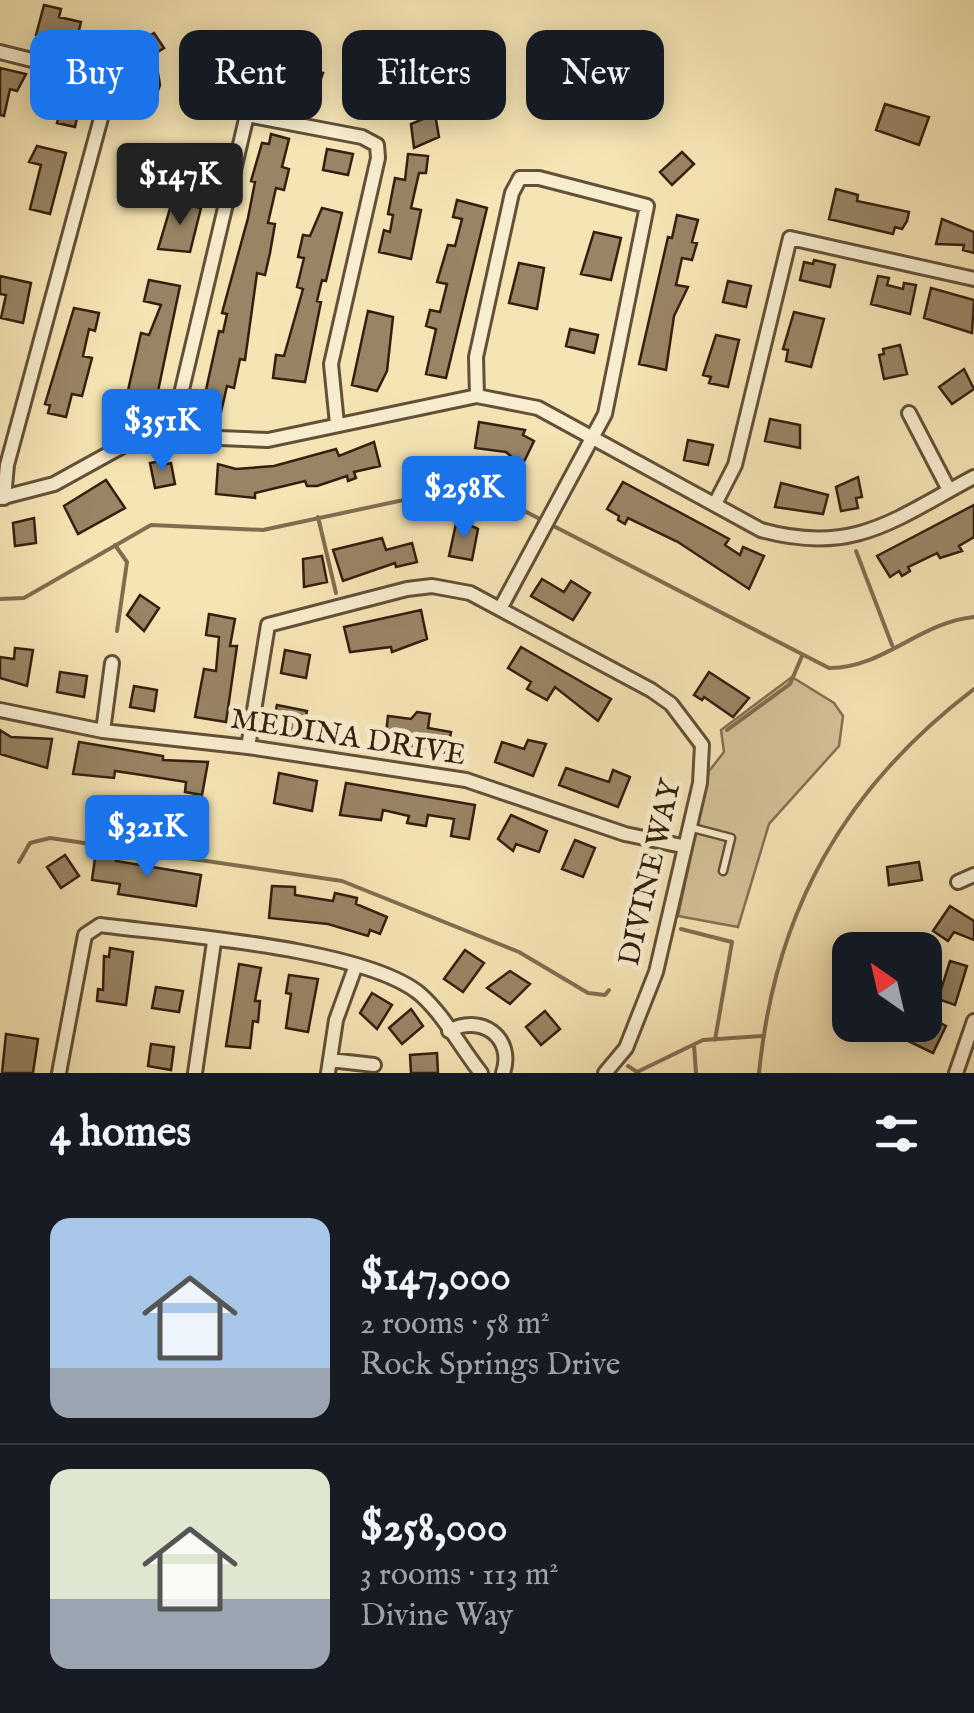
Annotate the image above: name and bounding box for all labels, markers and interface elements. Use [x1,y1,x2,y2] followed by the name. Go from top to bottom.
[30,30,159,120] chip: Buy
[179,30,322,120] chip: Rent
[342,30,506,120] chip: Filters
[526,30,664,120] chip: New
[110,143,250,228] pin: $147K
[139,155,221,196] text: $147K
[92,389,232,474] pin: $351K
[124,401,200,442] text: $351K
[394,456,534,541] pin: $258K
[424,468,504,509] text: $258K
[228,701,468,775] street label: MEDINA DRIVE
[611,775,691,970] street label: DIVINE WAY
[77,795,217,880] pin: $321K
[107,807,187,848] text: $321K
[832,932,942,1042] north arrow
[832,932,942,1042] map controls
[869,1106,924,1161] icon: filters
[50,1107,191,1160] text: 4 homes
[360,1251,511,1304] text: $147,000
[130,1258,250,1378] icon: home
[360,1304,550,1345] text: 2 rooms · 58 m²
[360,1345,620,1386] text: Rock Springs Drive
[360,1502,508,1555] text: $258,000
[130,1509,250,1629] icon: home
[360,1555,559,1596] text: 3 rooms · 113 m²
[360,1596,513,1637] text: Divine Way

